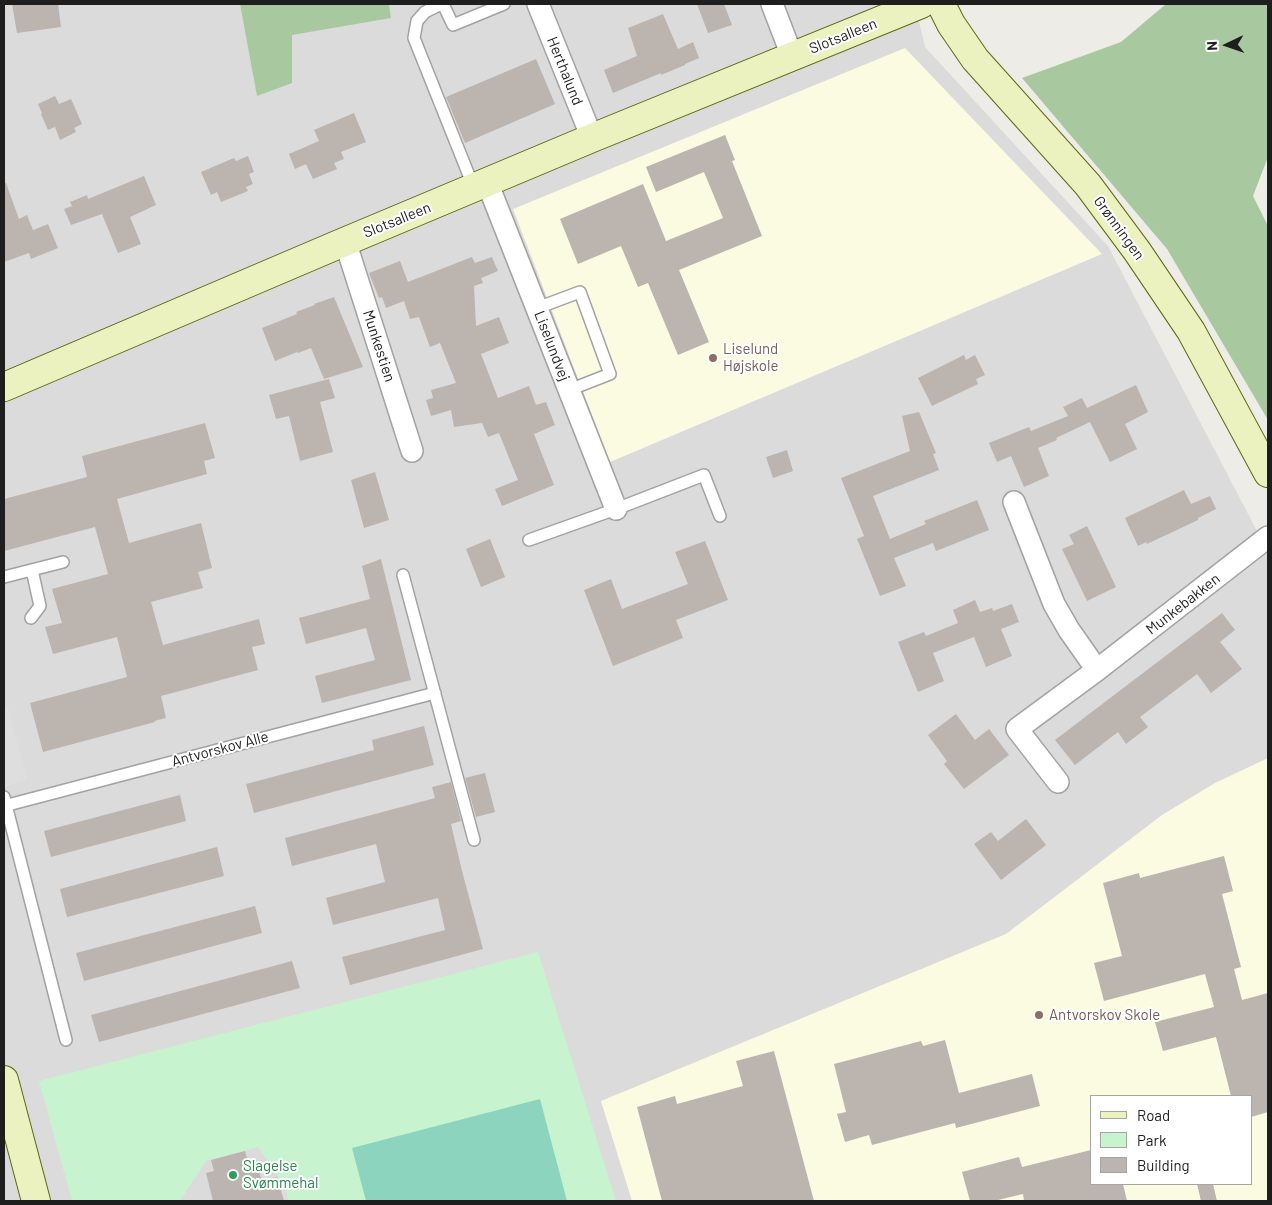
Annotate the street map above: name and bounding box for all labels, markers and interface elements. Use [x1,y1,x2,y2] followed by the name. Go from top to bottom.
[806,14,880,58] street label: Slotsalleen
[1202,20,1252,70] north arrow
[543,34,587,108] street label: Herthalund
[1203,41,1220,51] text: N
[1090,192,1148,264] street label: Grønningen
[360,198,434,242] street label: Slotsalleen
[359,308,399,384] street label: Munkestien
[530,308,574,384] street label: Liselundvej
[723,340,778,375] place label: Liselund Højskole
[707,352,719,364] marker: Liselund Højskole
[1142,570,1224,638] street label: Munkebakken
[170,727,270,771] street label: Antvorskov Alle
[1049,1006,1160,1024] place label: Antvorskov Skole
[1033,1009,1045,1021] marker: Antvorskov Skole
[1090,1095,1252,1185] legend
[1137,1106,1170,1124] text: Road
[1137,1131,1166,1149] text: Park
[1137,1156,1190,1174] text: Building
[243,1157,318,1192] place label: Slagelse Svømmehal
[227,1169,239,1181] marker: Slagelse Svømmehal

